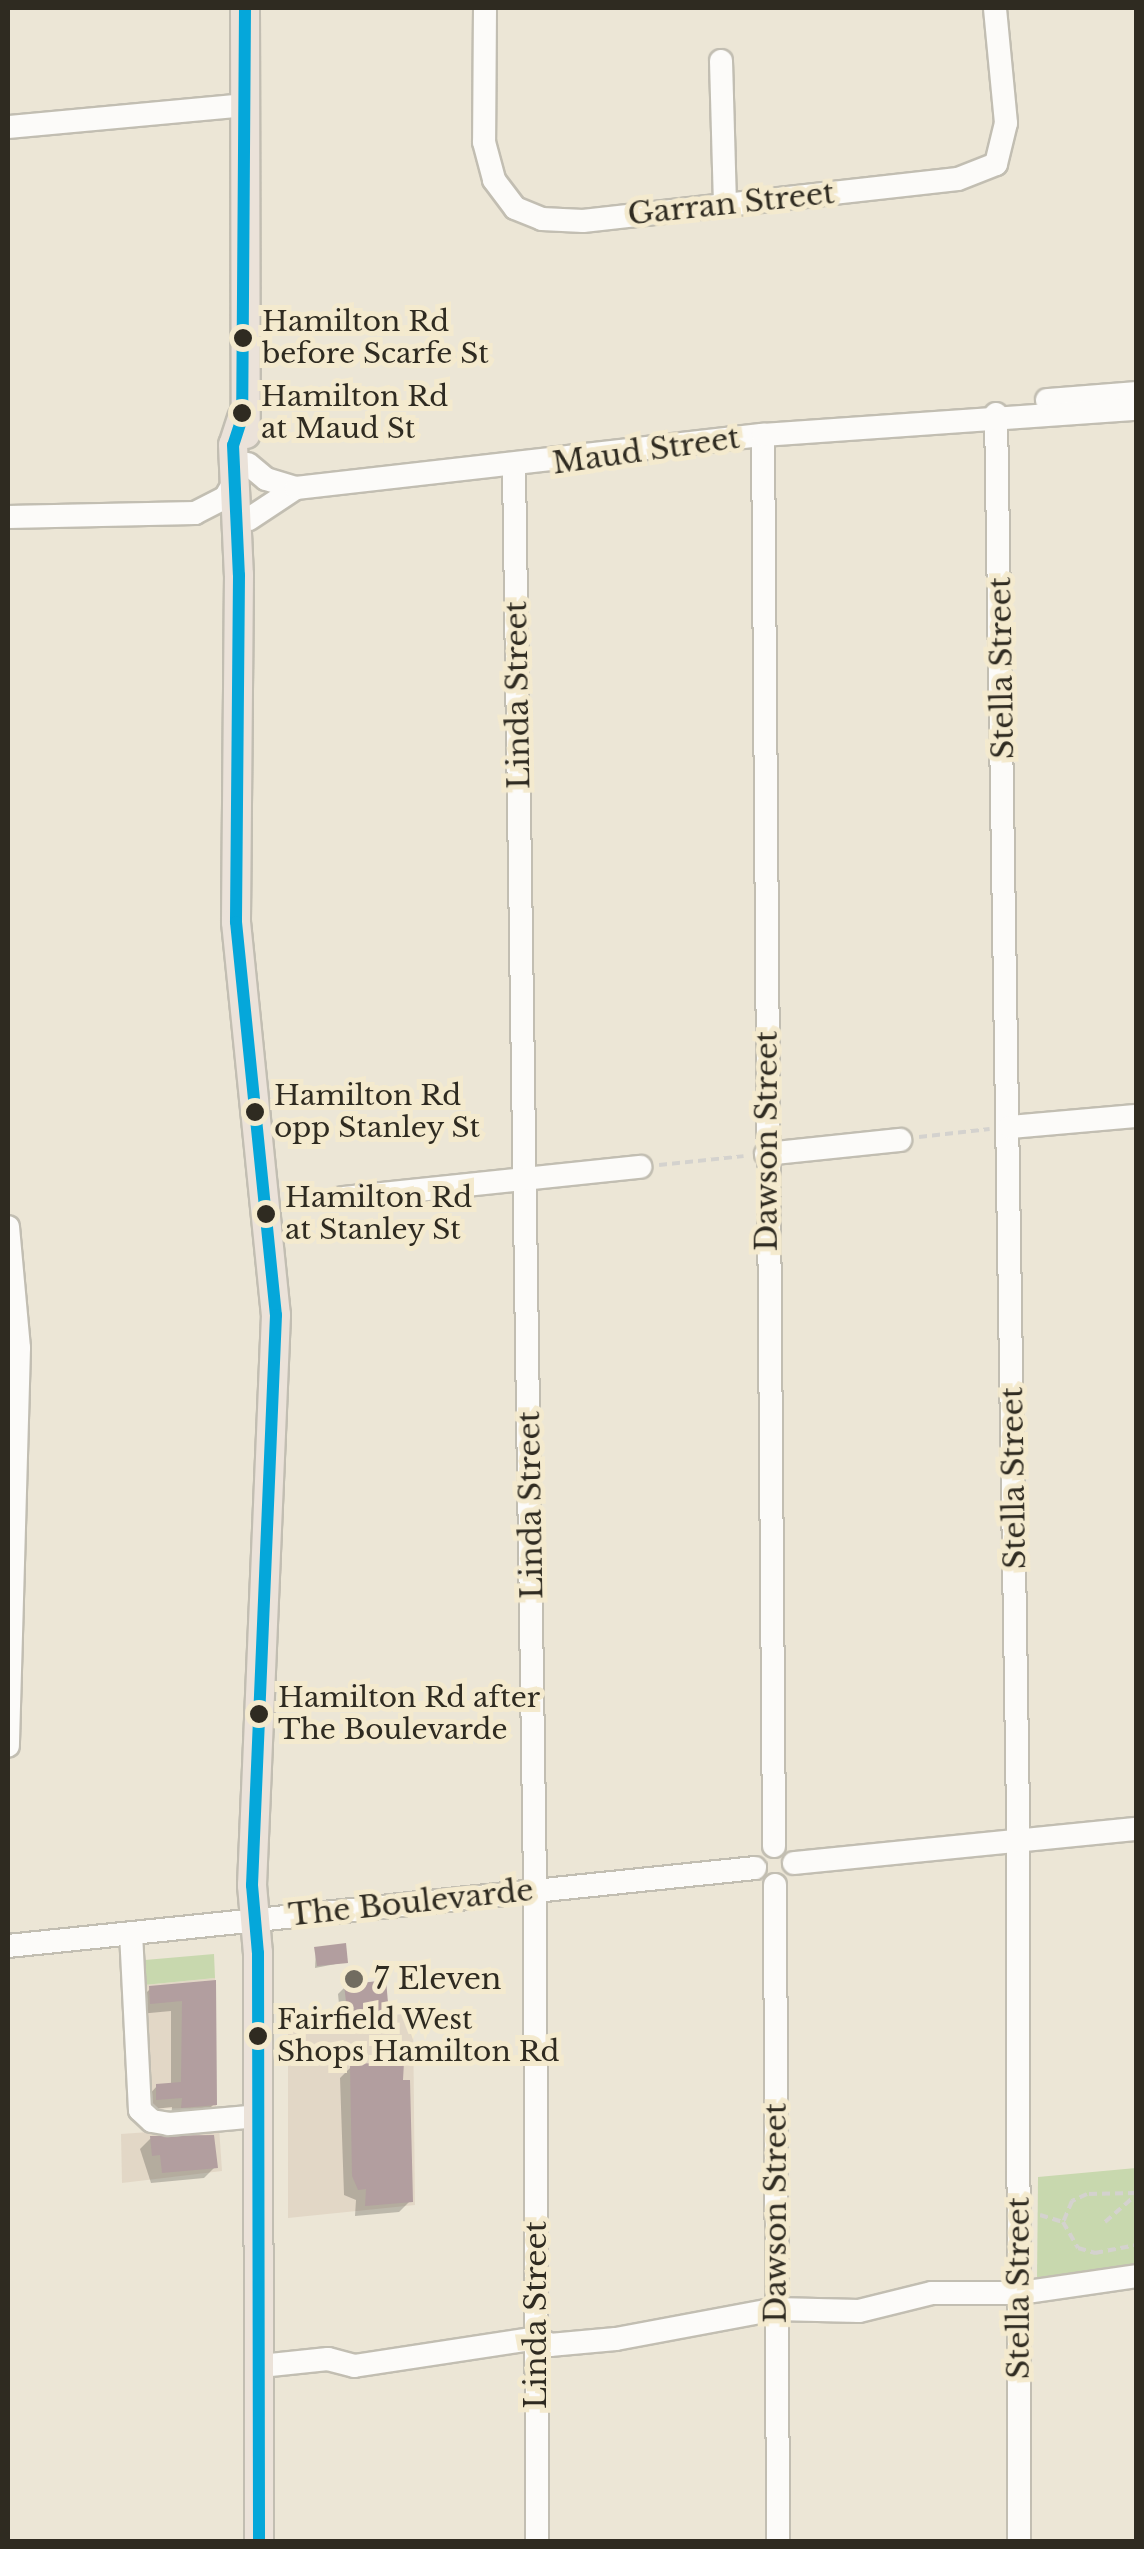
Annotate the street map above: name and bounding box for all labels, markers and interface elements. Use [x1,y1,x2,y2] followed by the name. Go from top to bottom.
[626,175,836,233] street label: Garran Street
[262,305,489,371] place label: Hamilton Rd before Scarfe St
[233,328,253,348] marker: Hamilton Rd before Scarfe St
[261,380,448,446] place label: Hamilton Rd at Maud St
[232,403,252,423] marker: Hamilton Rd at Maud St
[550,420,742,482] street label: Maud Street
[982,576,1022,760] street label: Stella Street
[498,600,538,790] street label: Linda Street
[749,1031,785,1251] street label: Dawson Street
[274,1079,481,1145] place label: Hamilton Rd opp Stanley St
[245,1102,265,1122] marker: Hamilton Rd opp Stanley St
[285,1181,472,1247] place label: Hamilton Rd at Stanley St
[256,1204,276,1224] marker: Hamilton Rd at Stanley St
[994,1386,1034,1570] street label: Stella Street
[511,1410,551,1600] street label: Linda Street
[278,1681,540,1747] place label: Hamilton Rd after The Boulevarde
[249,1704,269,1724] marker: Hamilton Rd after The Boulevarde
[287,1872,535,1934] street label: The Boulevarde
[374,1961,501,1997] place label: 7 Eleven
[343,1968,365,1990] marker: 7 Eleven
[277,2003,559,2069] place label: Fairfield West Shops Hamilton Rd
[248,2026,268,2046] marker: Fairfield West Shops Hamilton Rd
[758,2103,794,2323] street label: Dawson Street
[1001,2197,1037,2379] street label: Stella Street
[518,2221,554,2409] street label: Linda Street

